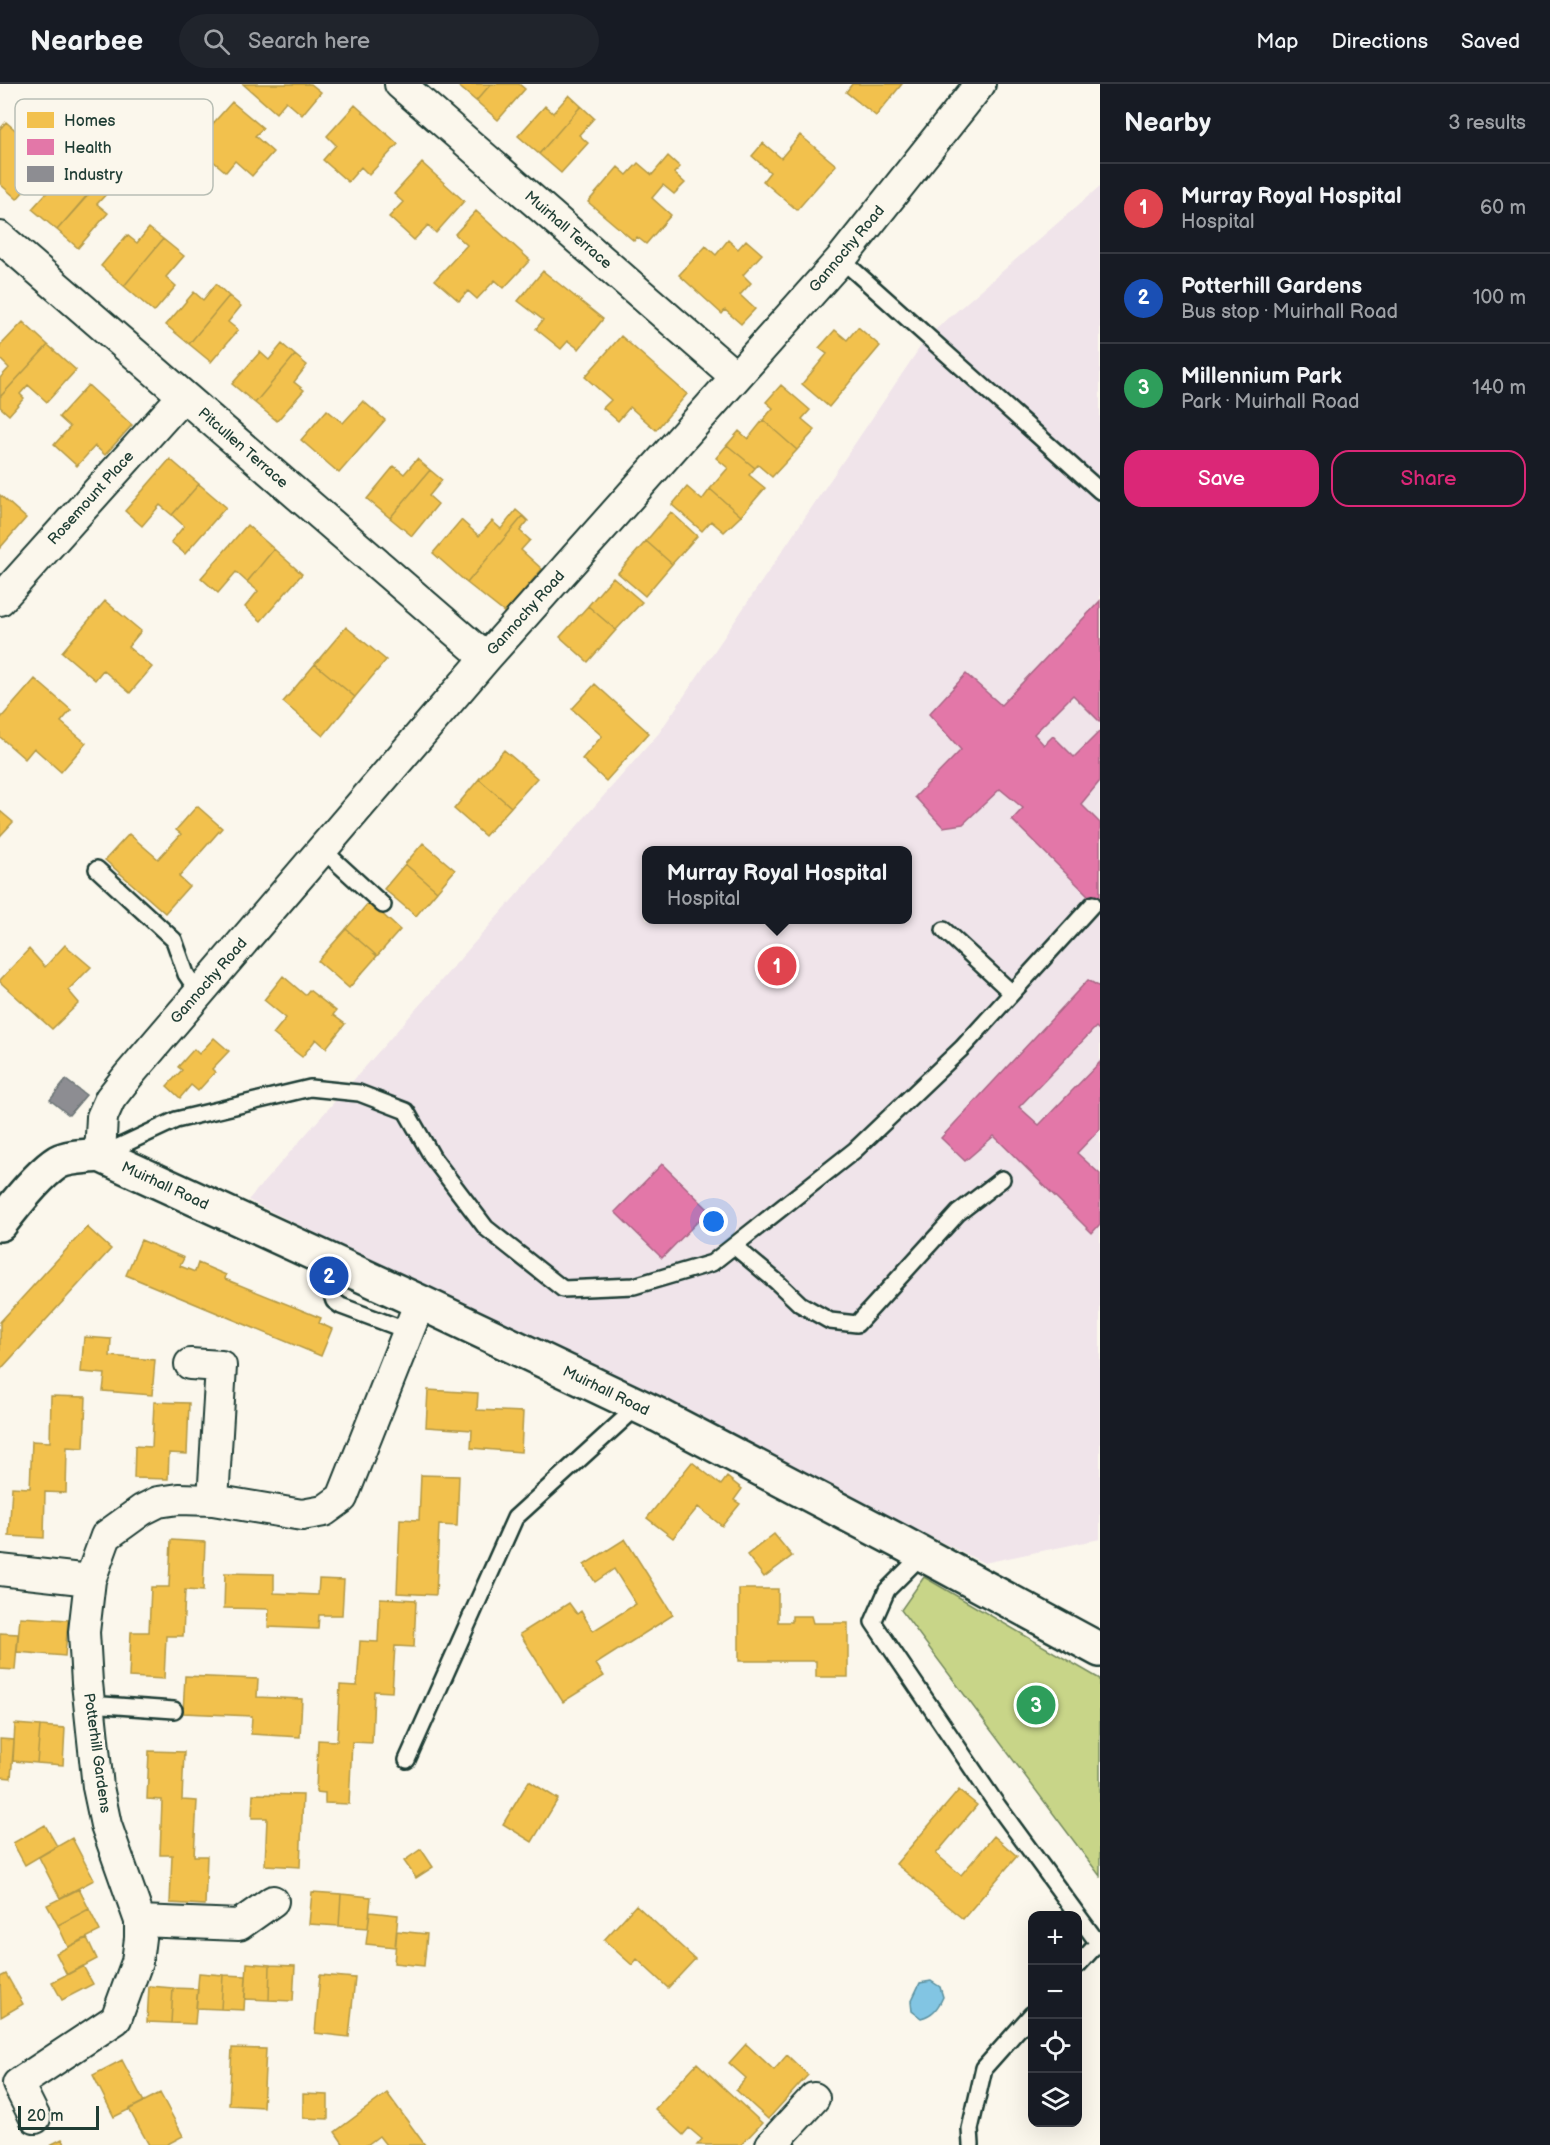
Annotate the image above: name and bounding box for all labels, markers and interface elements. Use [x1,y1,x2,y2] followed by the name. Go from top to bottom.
[179,14,599,68] search box
[30,25,143,58] text: Nearbee
[200,25,233,58] icon: search
[248,28,370,55] text: Search here
[1256,29,1299,54] text: Map
[1332,29,1428,54] text: Directions
[1461,29,1520,54] text: Saved
[15,99,213,195] legend
[1124,108,1211,139] text: Nearby
[1448,111,1526,135] text: 3 results
[64,112,116,131] text: Homes
[64,139,112,158] text: Health
[64,166,123,185] text: Industry
[1181,183,1402,210] text: Murray Royal Hospital
[520,187,616,273] street label: Muirhall Terrace
[1139,196,1148,220] text: 1
[1480,196,1526,220] text: 60 m
[805,202,889,296] street label: Gannochy Road
[1181,210,1254,234] text: Hospital
[1181,273,1362,300] text: Potterhill Gardens
[1138,286,1149,310] text: 2
[1473,286,1526,310] text: 100 m
[1181,300,1398,324] text: Bus stop · Muirhall Road
[1181,363,1342,390] text: Millennium Park
[1138,376,1149,400] text: 3
[1472,376,1526,400] text: 140 m
[1181,390,1360,414] text: Park · Muirhall Road
[194,404,292,492] street label: Pitcullen Terrace
[44,447,138,549] street label: Rosemount Place
[1124,450,1319,507] button: Save
[1331,450,1526,507] button: Share
[483,567,569,659] street label: Gannochy Road
[642,846,912,924] popup
[667,860,887,887] text: Murray Royal Hospital
[667,887,740,911] text: Hospital
[167,934,251,1028] street label: Gannochy Road
[758,944,796,988] pin: 1
[118,1158,212,1214] street label: Muirhall Road
[699,1207,728,1236] your location
[310,1254,348,1298] pin: 2
[560,1362,652,1420] street label: Muirhall Road
[1016,1682,1056,1728] pin: 3
[79,1692,115,1815] street label: Potterhill Gardens
[1028,1911,1082,2127] map controls
[1028,1911,1082,1965] button: +
[1028,1965,1082,2019] button: −
[1028,2019,1082,2073] button: locate
[1028,2073,1082,2127] button: layers
[18,2103,99,2130] scale bar
[27,2107,63,2126] text: 20 m

